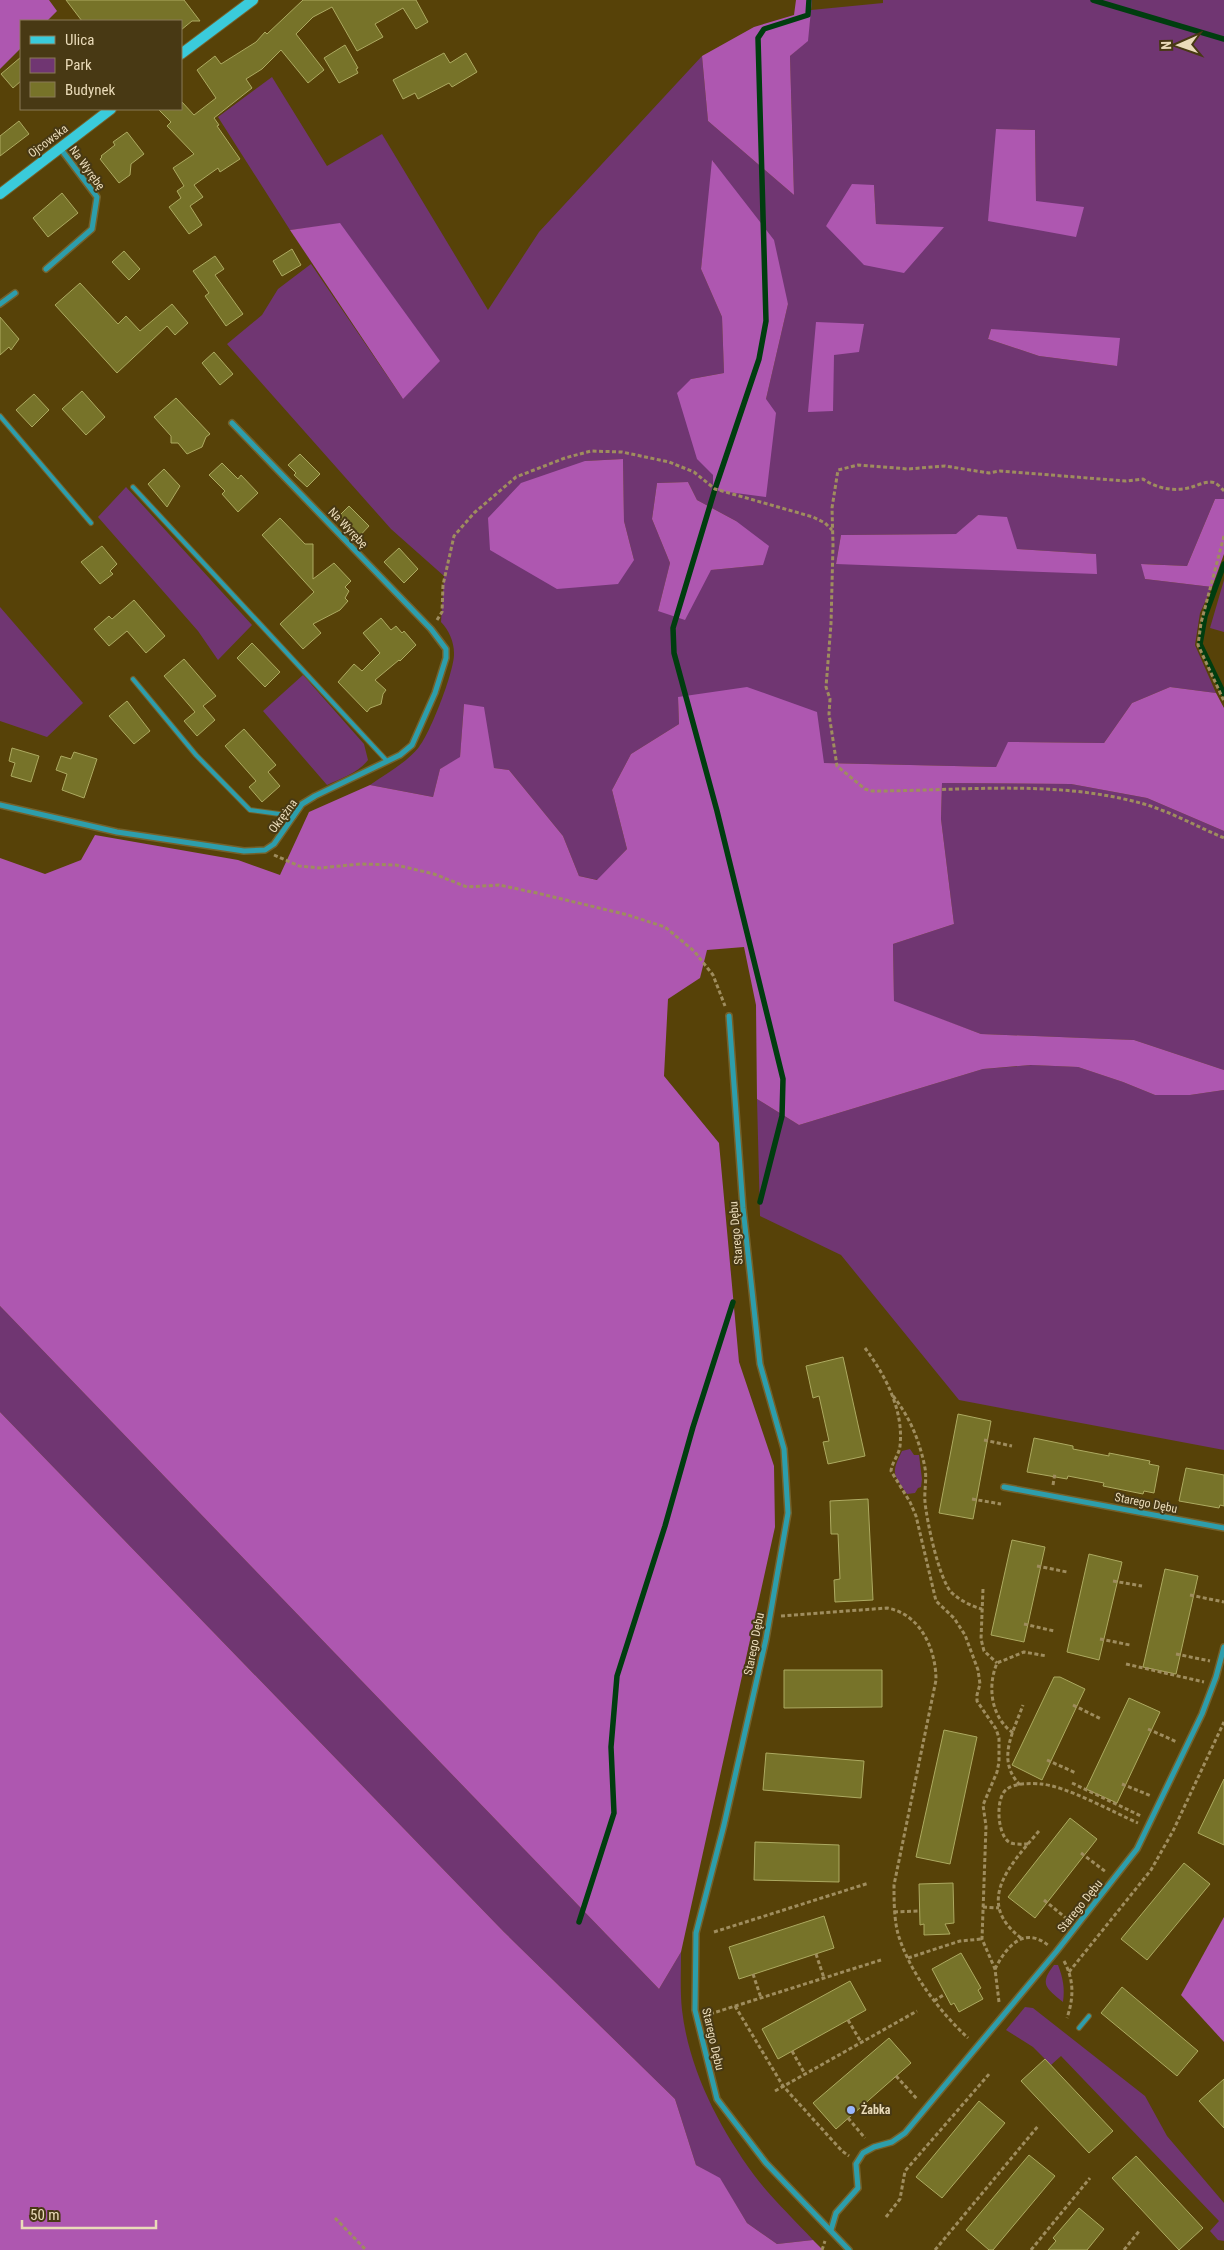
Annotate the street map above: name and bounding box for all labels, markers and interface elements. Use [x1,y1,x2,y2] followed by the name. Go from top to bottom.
[20,20,182,110] legend
[1154,20,1204,70] north arrow
[65,31,94,49] text: Ulica
[1158,41,1174,50] text: N
[65,56,92,74] text: Park
[65,81,115,99] text: Budynek
[25,121,71,160] street label: Ojcowska
[66,143,108,193] street label: Na Wyrębę
[325,505,371,551] street label: Na Wyrębę
[266,796,300,836] street label: Okrężna
[726,1201,746,1265] street label: Starego Dębu
[1113,1490,1179,1516] street label: Starego Dębu
[741,1611,767,1677] street label: Starego Dębu
[1055,1877,1106,1935] street label: Starego Dębu
[699,2006,727,2072] street label: Starego Dębu
[861,2102,891,2117] place label: Żabka
[845,2104,857,2116] marker: Żabka
[22,2198,156,2230] scale bar
[30,2206,60,2224] text: 50 m

